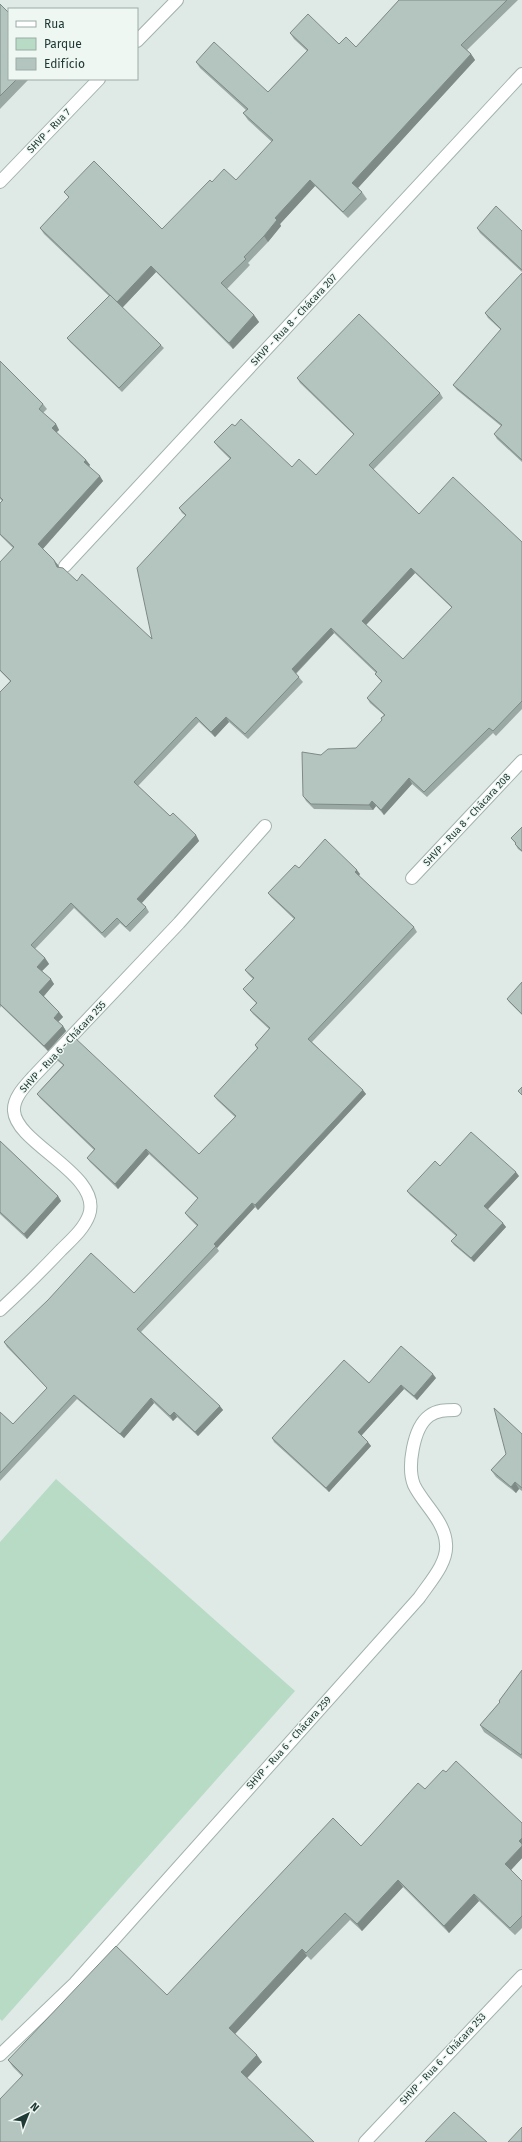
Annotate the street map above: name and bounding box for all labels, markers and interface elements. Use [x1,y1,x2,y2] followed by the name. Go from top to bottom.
[8,8,138,80] legend
[44,17,65,31] text: Rua
[44,37,82,51] text: Parque
[44,57,85,71] text: Edifício
[25,106,74,156] street label: SHVP - Rua 7
[248,271,340,368] street label: SHVP - Rua 8 - Chácara 207
[421,771,513,869] street label: SHVP - Rua 8 - Chácara 208
[17,999,109,1095] street label: SHVP - Rua 6 - Chácara 255
[244,1694,334,1792] street label: SHVP - Rua 6 - Chácara 259
[397,2011,489,2107] street label: SHVP - Rua 6 - Chácara 253
[8,2094,48,2134] north arrow
[27,2100,42,2114] text: N

